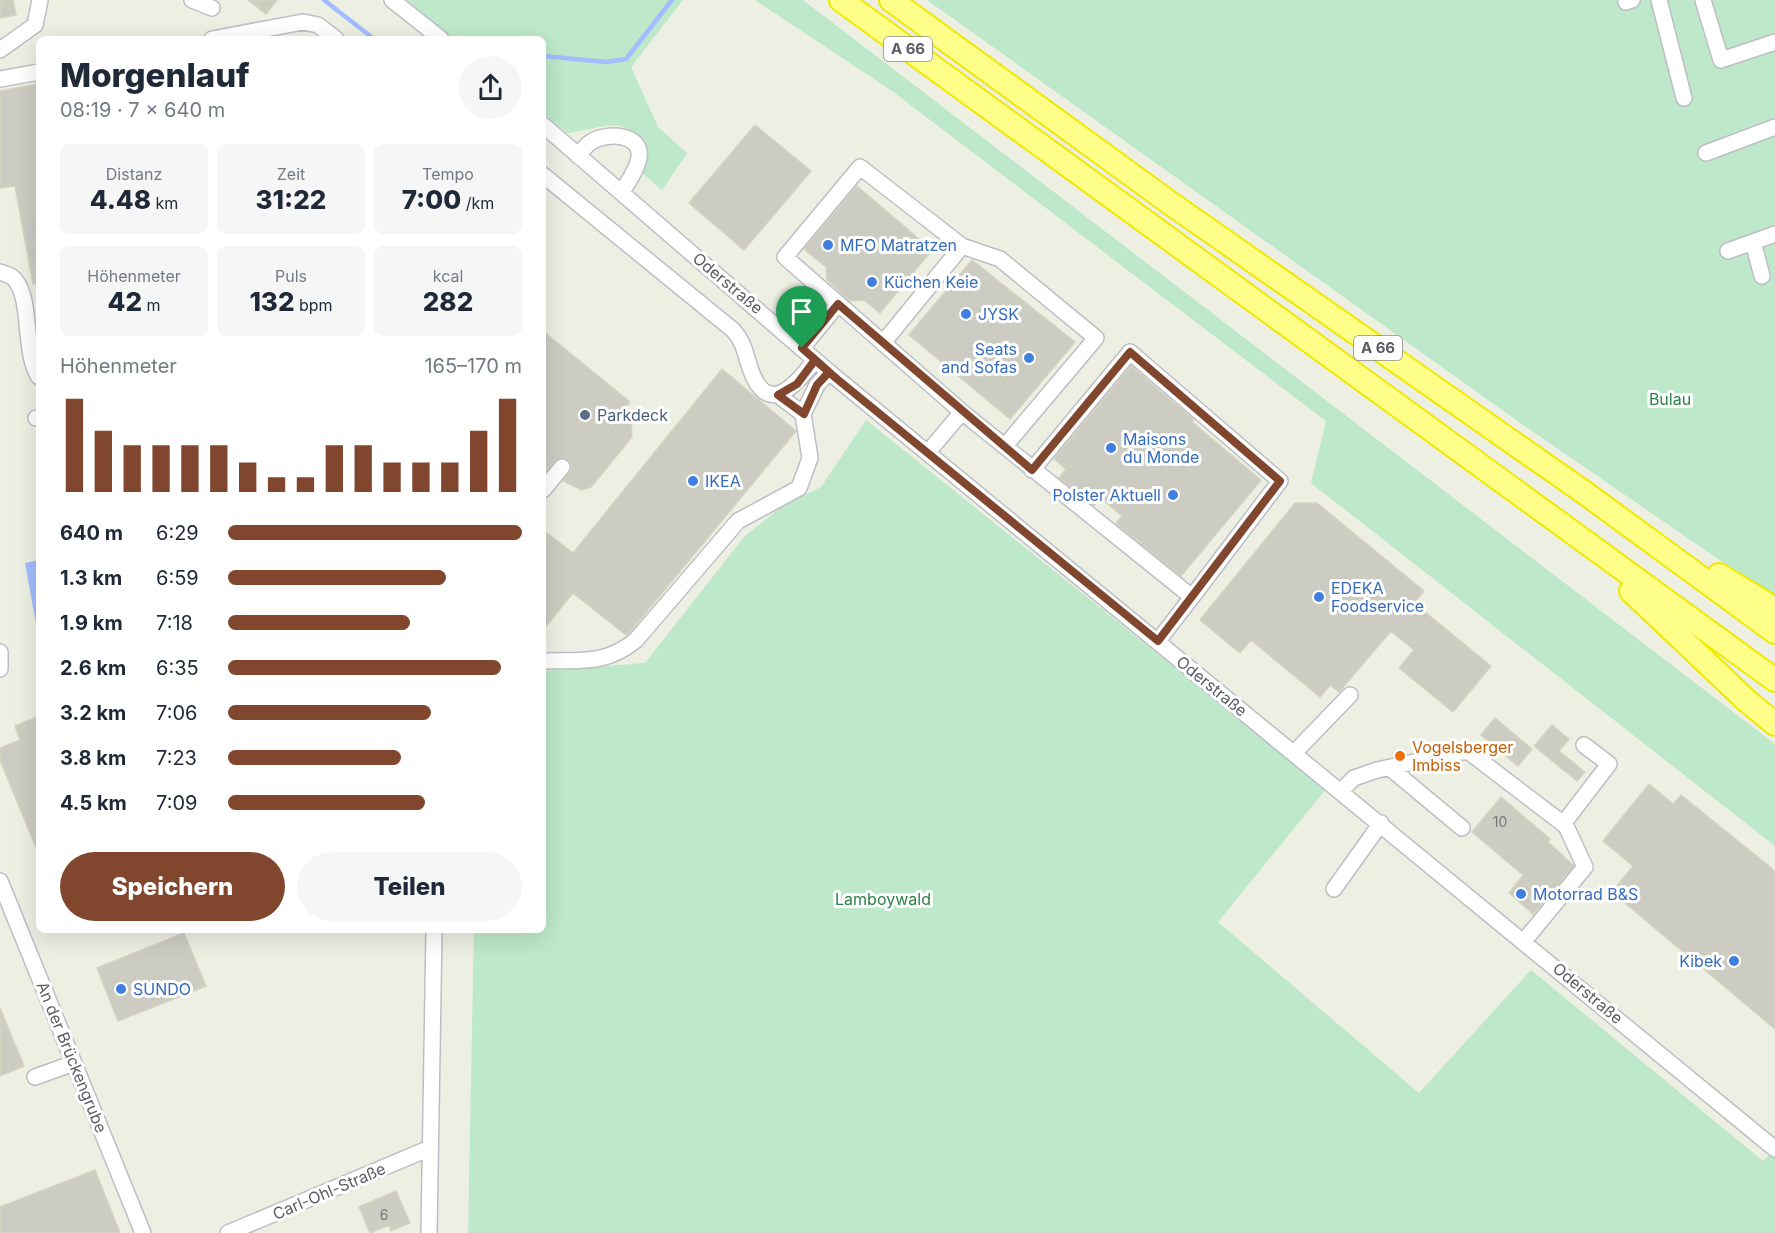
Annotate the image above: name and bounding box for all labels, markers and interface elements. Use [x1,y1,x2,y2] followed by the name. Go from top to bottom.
[884,37,932,61] road number: A 66
[60,55,250,95] text: Morgenlauf
[459,56,522,119] button: share
[60,98,225,122] text: 08:19 · 7 × 640 m
[106,164,162,184] text: Distanz
[277,164,305,184] text: Zeit
[422,164,474,184] text: Tempo
[90,184,151,215] text: 4.48
[256,184,326,215] text: 31:22
[402,184,461,215] text: 7:00
[151,193,178,213] text: km
[461,193,494,213] text: /km
[840,235,957,255] place label: MFO Matratzen
[821,238,835,252] marker: MFO Matratzen
[689,248,767,318] street label: Oderstraße
[87,266,181,286] text: Höhenmeter
[275,266,307,286] text: Puls
[433,266,463,286] text: kcal
[884,272,978,292] place label: Küchen Keie
[865,275,879,289] marker: Küchen Keie
[108,286,142,317] text: 42
[249,286,295,317] text: 132
[423,286,473,317] text: 282
[776,286,827,348] pin
[142,295,161,315] text: m
[295,295,333,315] text: bpm
[785,295,818,328] icon: arrive
[978,304,1019,324] place label: JYSK
[959,307,973,321] marker: JYSK
[1354,336,1402,360] road number: A 66
[941,339,1017,377] place label: Seats and Sofas
[1022,351,1036,365] marker: Seats and Sofas
[60,354,177,378] text: Höhenmeter
[424,354,522,378] text: 165–170 m
[1649,389,1691,409] park label: Bulau
[597,405,668,425] place label: Parkdeck
[578,408,592,422] marker: Parkdeck
[1123,429,1199,467] place label: Maisons du Monde
[1104,441,1118,455] marker: Maisons du Monde
[705,471,741,491] place label: IKEA
[686,474,700,488] marker: IKEA
[1052,485,1161,505] place label: Polster Aktuell
[1166,488,1180,502] marker: Polster Aktuell
[60,521,123,545] text: 640 m
[156,521,199,545] text: 6:29
[60,566,122,590] text: 1.3 km
[156,566,199,590] text: 6:59
[1331,578,1424,616] place label: EDEKA Foodservice
[1312,590,1326,604] marker: EDEKA Foodservice
[60,611,123,635] text: 1.9 km
[156,611,193,635] text: 7:18
[1173,651,1251,721] street label: Oderstraße
[60,656,126,680] text: 2.6 km
[156,656,199,680] text: 6:35
[60,701,126,725] text: 3.2 km
[156,701,197,725] text: 7:06
[1412,737,1513,775] place label: Vogelsberger Imbiss
[60,746,126,770] text: 3.8 km
[156,746,197,770] text: 7:23
[1393,749,1407,763] marker: Vogelsberger Imbiss
[60,791,127,815] text: 4.5 km
[156,791,197,815] text: 7:09
[1493,813,1507,830] house number: 10
[60,852,285,921] button: Speichern
[297,852,522,921] button: Teilen
[1533,884,1638,904] place label: Motorrad B&S
[1514,887,1528,901] marker: Motorrad B&S
[835,889,931,909] park label: Lamboywald
[1679,951,1722,971] place label: Kibek
[1727,954,1741,968] marker: Kibek
[1549,958,1627,1028] street label: Oderstraße
[33,978,111,1136] street label: An der Brückengrube
[133,979,191,999] place label: SUNDO
[114,982,128,996] marker: SUNDO
[269,1158,389,1224] street label: Carl-Ohl-Straße
[380,1206,388,1223] house number: 6

